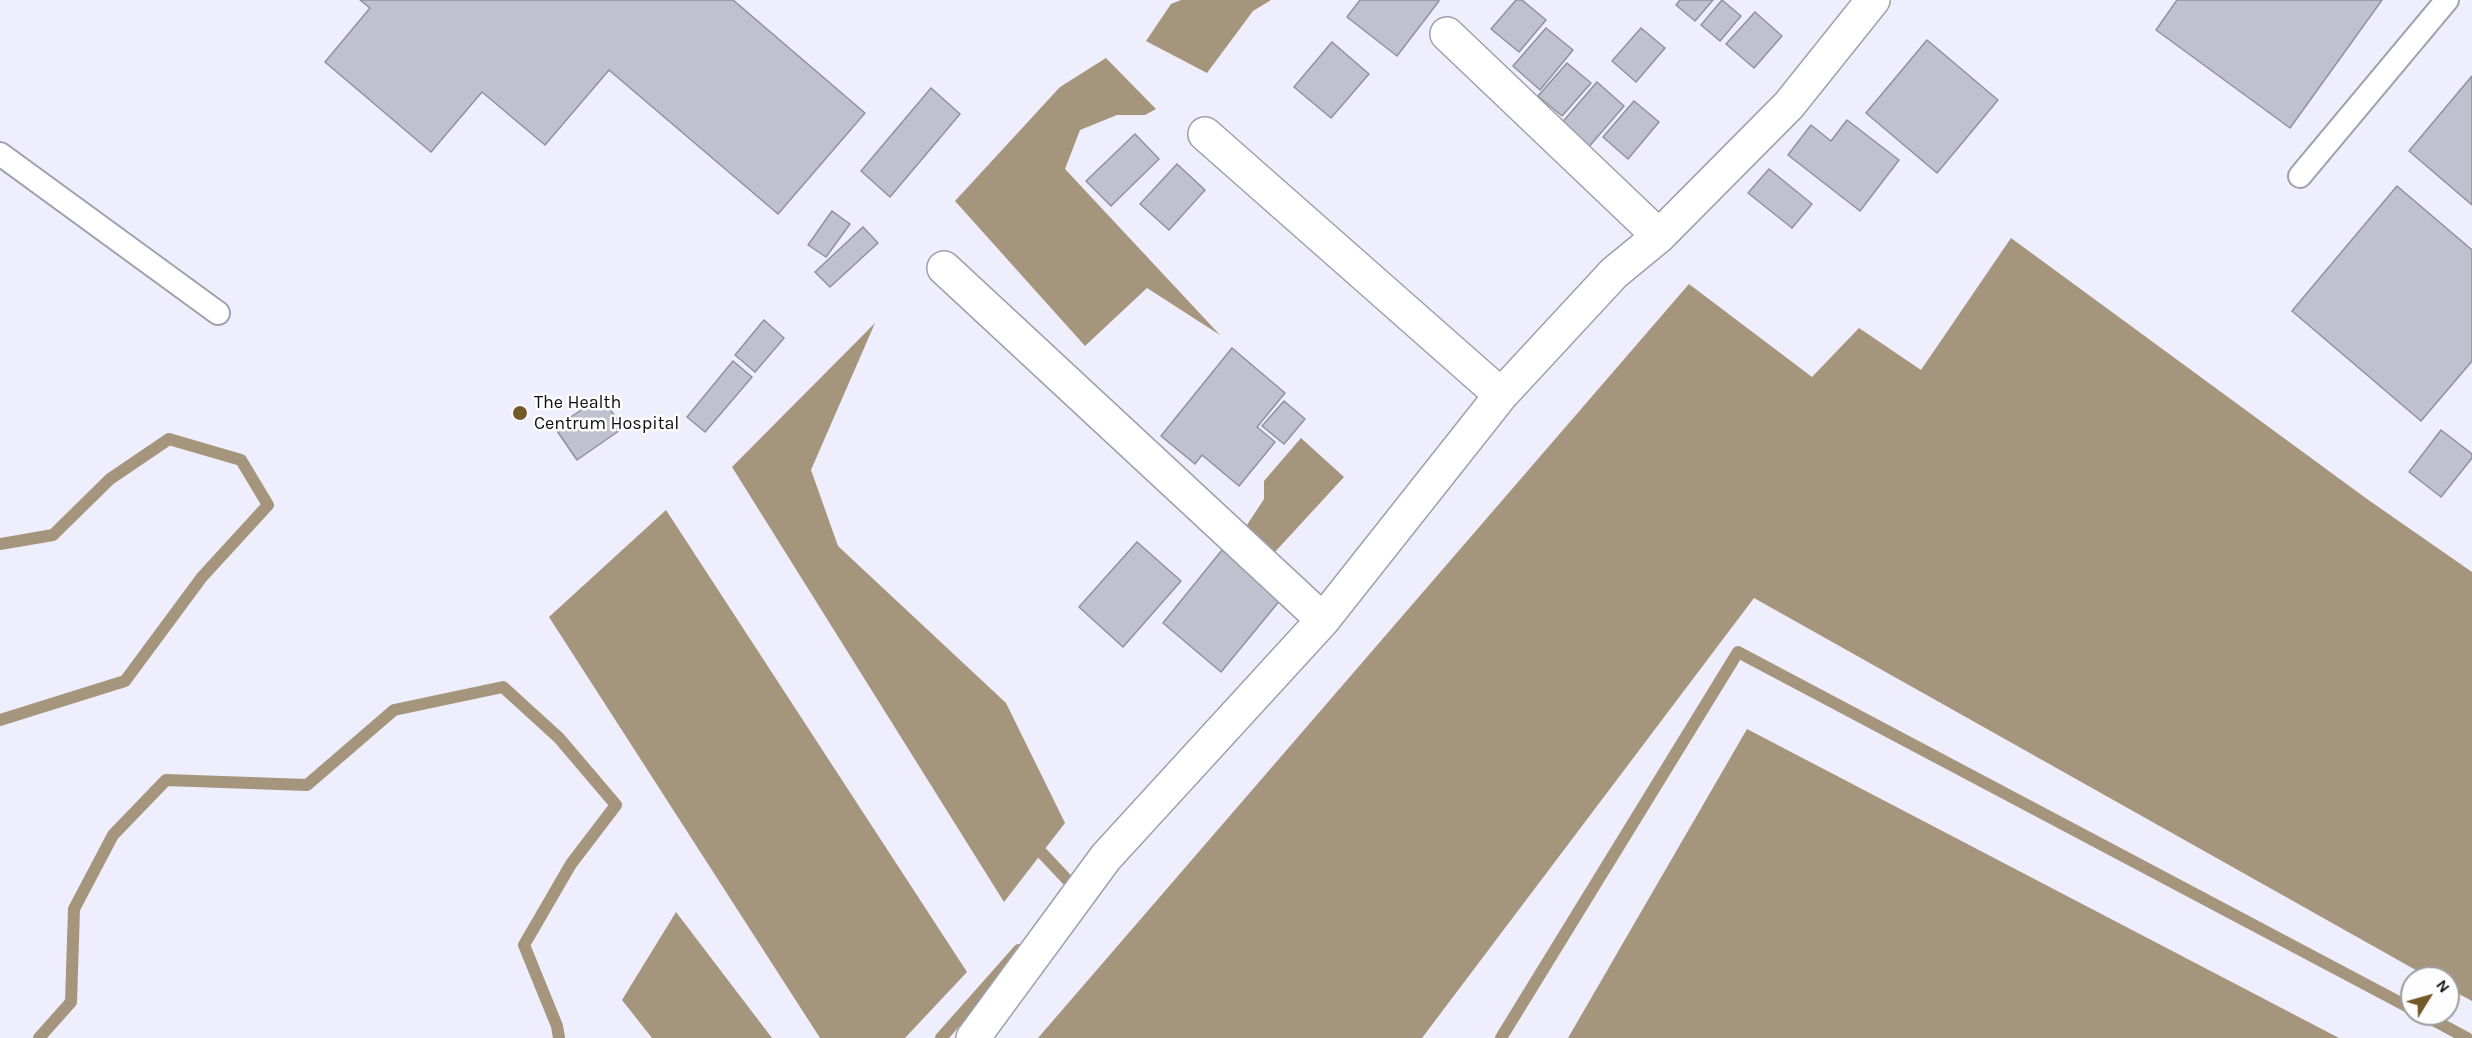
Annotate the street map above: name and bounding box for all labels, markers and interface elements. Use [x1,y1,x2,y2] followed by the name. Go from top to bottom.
[534,392,679,434] place label: The Health Centrum Hospital
[511,404,529,422] marker: The Health Centrum Hospital
[2400,966,2460,1026] north arrow
[2432,976,2454,996] text: N

